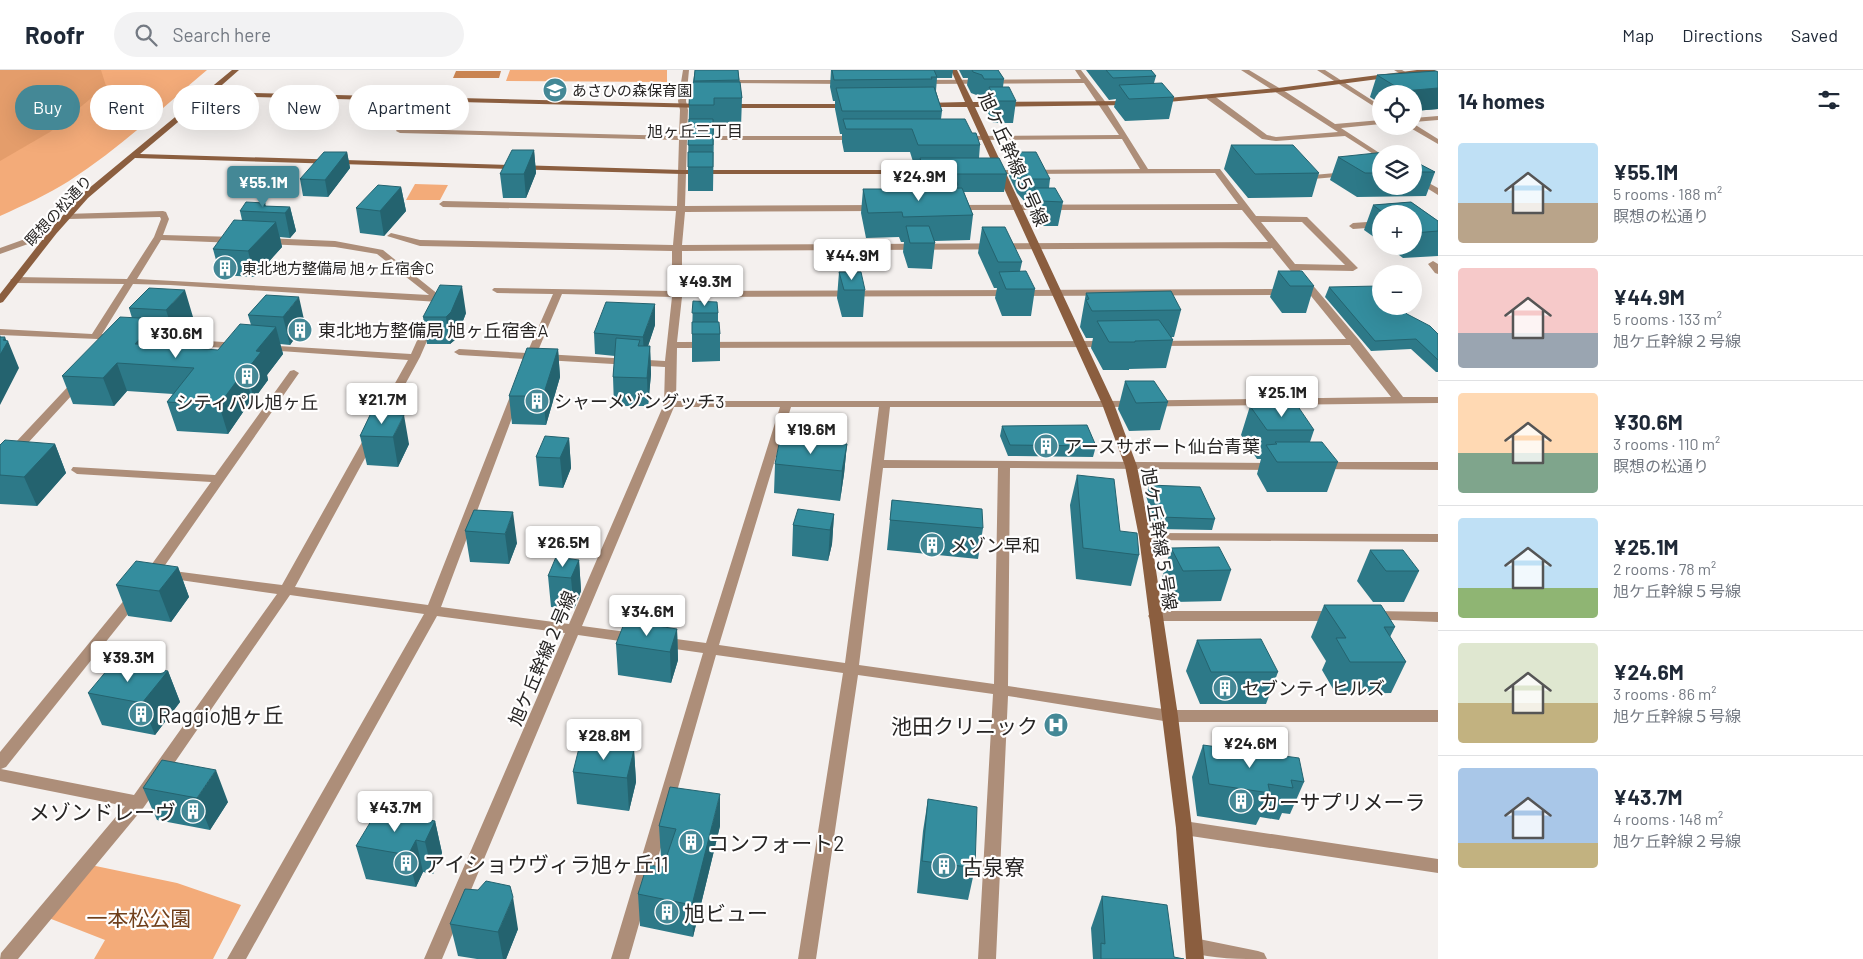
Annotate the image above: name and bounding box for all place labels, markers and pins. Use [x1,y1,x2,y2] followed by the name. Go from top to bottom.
[542,77,568,103] school or university icon: あさひの森保育園
[572,81,692,99] place label: あさひの森保育園
[878,160,960,202] pin: ¥24.9M
[222,166,304,208] pin: ¥55.1M
[811,238,893,281] pin: ¥44.9M
[212,255,238,281] building icon: 東北地方整備局 旭ヶ丘宿舎C
[242,259,434,277] place label: 東北地方整備局 旭ヶ丘宿舎C
[664,264,746,307] pin: ¥49.3M
[135,316,217,359] pin: ¥30.6M
[287,317,313,343] building icon: 東北地方整備局 旭ヶ丘宿舎A
[318,319,549,341] place label: 東北地方整備局 旭ヶ丘宿舎A
[234,363,260,389] building icon: シティパル旭ヶ丘
[1241,376,1323,418] pin: ¥25.1M
[341,382,423,425] pin: ¥21.7M
[524,388,550,414] building icon: シャーメゾングッチ3
[554,390,725,412] place label: シャーメゾングッチ3
[176,391,318,413] place label: シティパル旭ヶ丘
[770,412,852,455] pin: ¥19.6M
[1033,433,1059,459] building icon: アースサポート仙台青葉
[1064,435,1260,457] place label: アースサポート仙台青葉
[522,526,604,568] pin: ¥26.5M
[919,532,945,558] building icon: メゾン早和
[950,534,1040,556] place label: メゾン早和
[606,594,688,637] pin: ¥34.6M
[87,640,169,683] pin: ¥39.3M
[1212,675,1238,701] building icon: セブンティヒルズ
[1242,677,1385,699] place label: セブンティヒルズ
[128,701,154,727] building icon: Raggio旭ヶ丘
[158,702,284,727] place label: Raggio旭ヶ丘
[1043,712,1069,738] hospital icon: 池田クリニック
[891,713,1038,738] place label: 池田クリニック
[563,718,645,761] pin: ¥28.8M
[1209,726,1291,769] pin: ¥24.6M
[1228,788,1254,814] building icon: カーサプリメーラ
[1258,789,1426,814] place label: カーサプリメーラ
[354,790,436,833] pin: ¥43.7M
[180,798,206,824] building icon: メゾンドレーヴ
[29,799,176,824] place label: メゾンドレーヴ
[678,829,704,855] building icon: コンフォート2
[708,830,845,855] place label: コンフォート2
[393,850,419,876] building icon: アイショウヴィラ旭ヶ丘11
[424,851,669,876] place label: アイショウヴィラ旭ヶ丘11
[931,853,957,879] building icon: 古泉寮
[962,854,1025,879] place label: 古泉寮
[654,899,680,925] building icon: 旭ビュー
[684,900,768,925] place label: 旭ビュー

